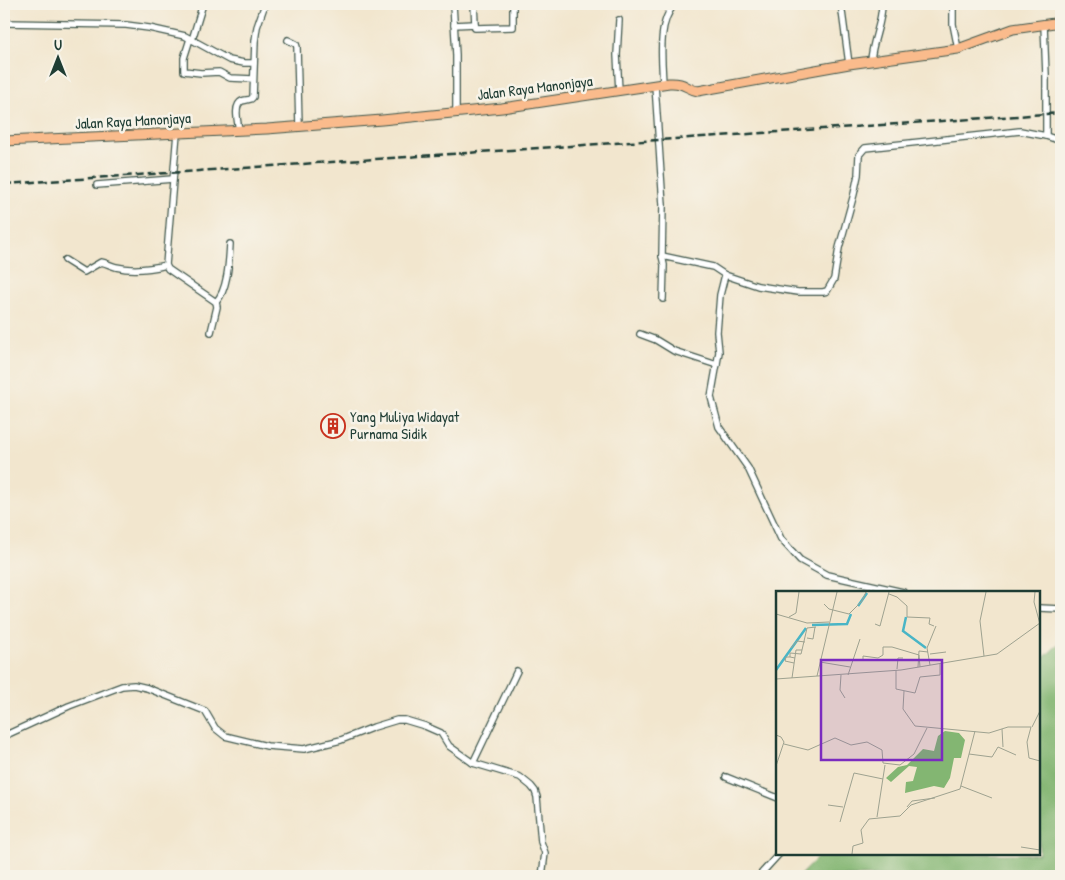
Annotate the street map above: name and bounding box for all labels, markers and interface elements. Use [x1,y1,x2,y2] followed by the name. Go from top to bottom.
[32,32,82,82] north arrow
[54,35,62,54] text: U
[476,70,594,105] street label: Jalan Raya Manonjaya
[75,107,192,134] street label: Jalan Raya Manonjaya
[350,406,460,444] place label: Yang Muliya Widayat Purnama Sidik
[320,413,346,439] building icon: Yang Muliya Widayat Purnama Sidik
[776,591,1040,855] inset map

